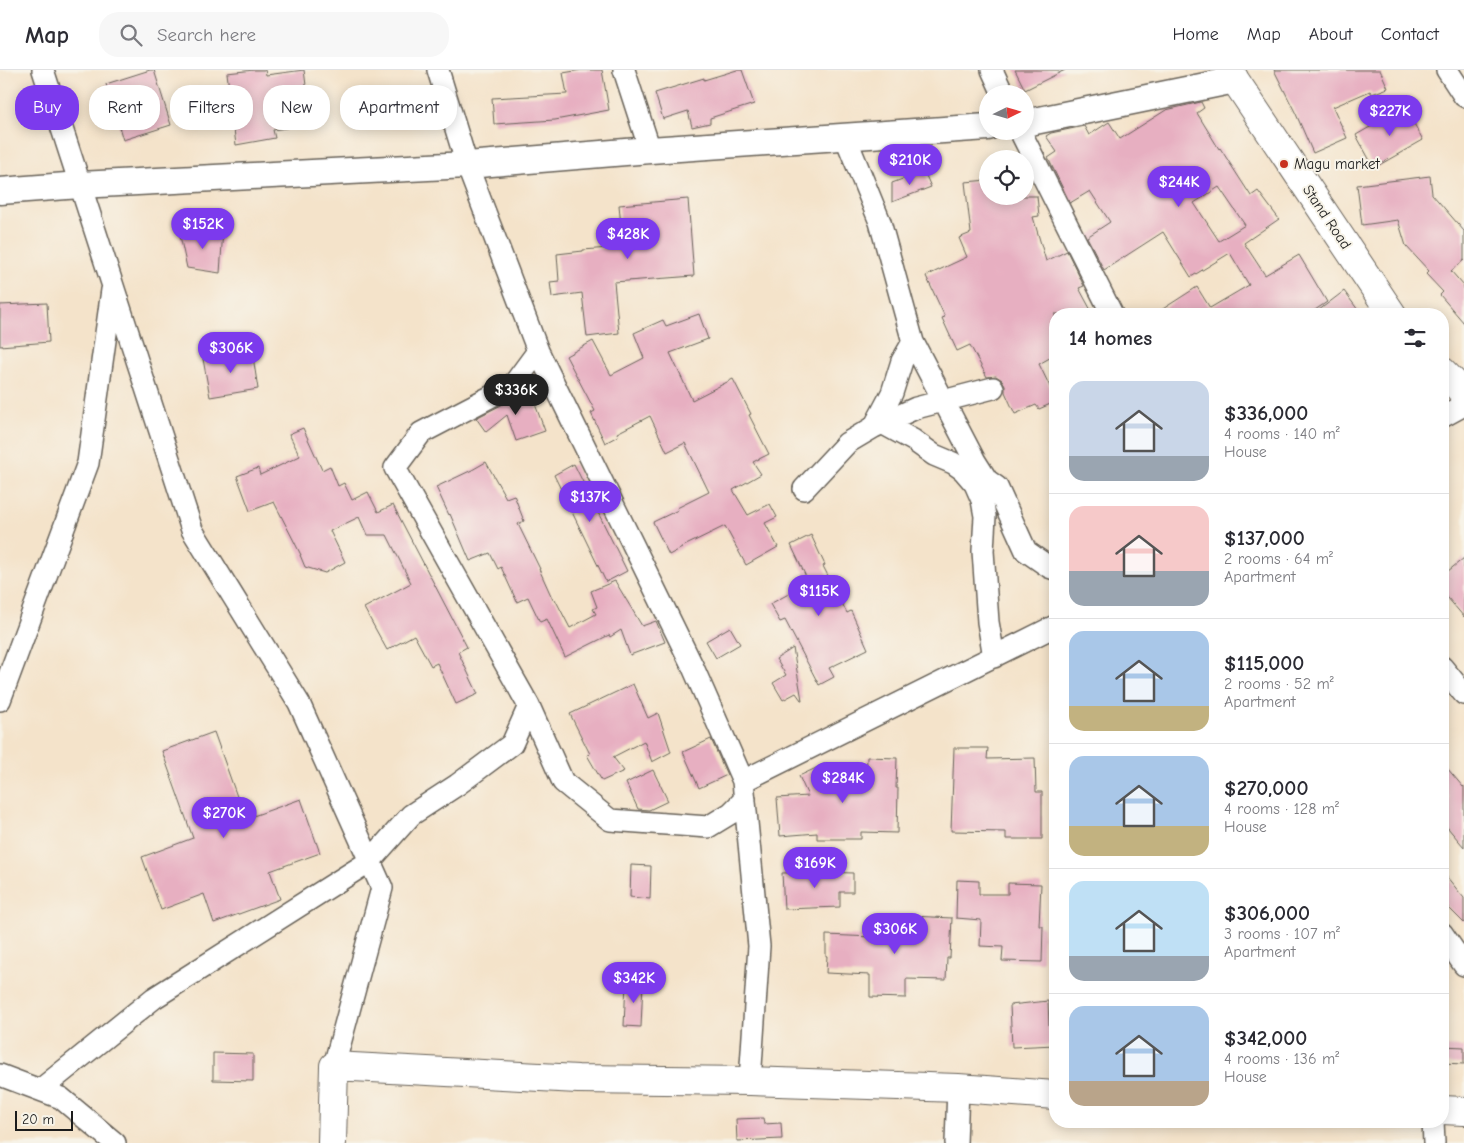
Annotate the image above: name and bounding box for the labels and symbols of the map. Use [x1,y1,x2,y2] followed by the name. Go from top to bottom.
[979,85,1034,140] north arrow
[1355,94,1425,137] pin: $227K
[875,144,945,186] pin: $210K
[1294,155,1380,173] place label: Magu market
[1278,158,1290,170] marker: Magu market
[1144,166,1214,208] pin: $244K
[1299,181,1355,253] street label: Stand Road
[168,208,238,250] pin: $152K
[593,218,663,260] pin: $428K
[196,332,266,374] pin: $306K
[481,374,551,416] pin: $336K
[555,480,625,523] pin: $137K
[784,574,854,617] pin: $115K
[808,762,878,804] pin: $284K
[189,796,259,839] pin: $270K
[780,846,850,889] pin: $169K
[860,912,930,955] pin: $306K
[599,962,669,1004] pin: $342K
[15,1108,72,1131] scale bar

